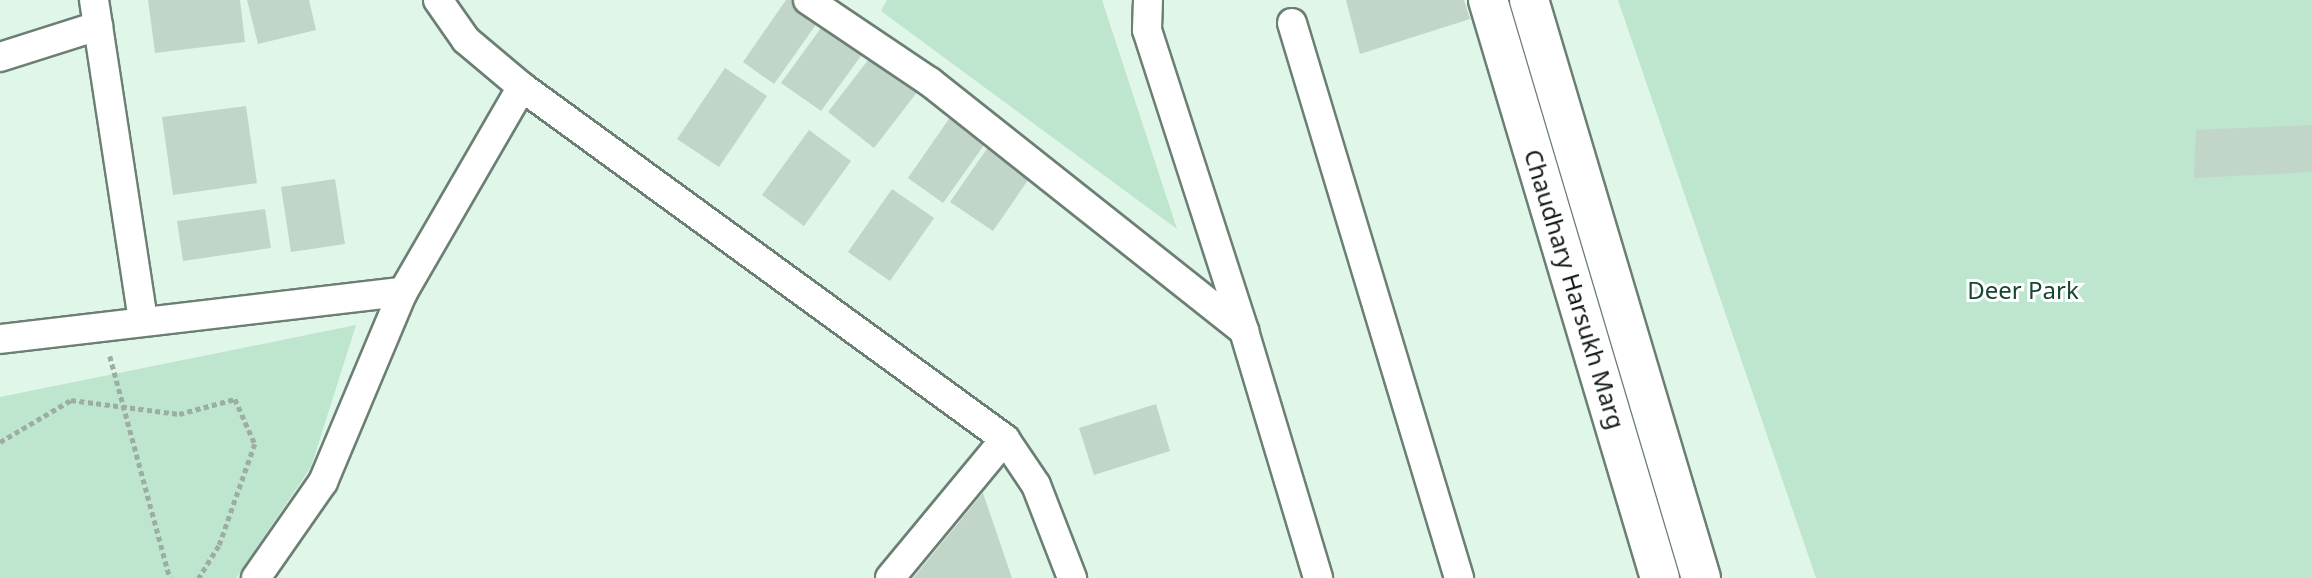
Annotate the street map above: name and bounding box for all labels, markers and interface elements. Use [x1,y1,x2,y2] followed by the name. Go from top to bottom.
[1519,146,1631,432] street label: Chaudhary Harsukh Marg
[1967,276,2079,304] park label: Deer Park

